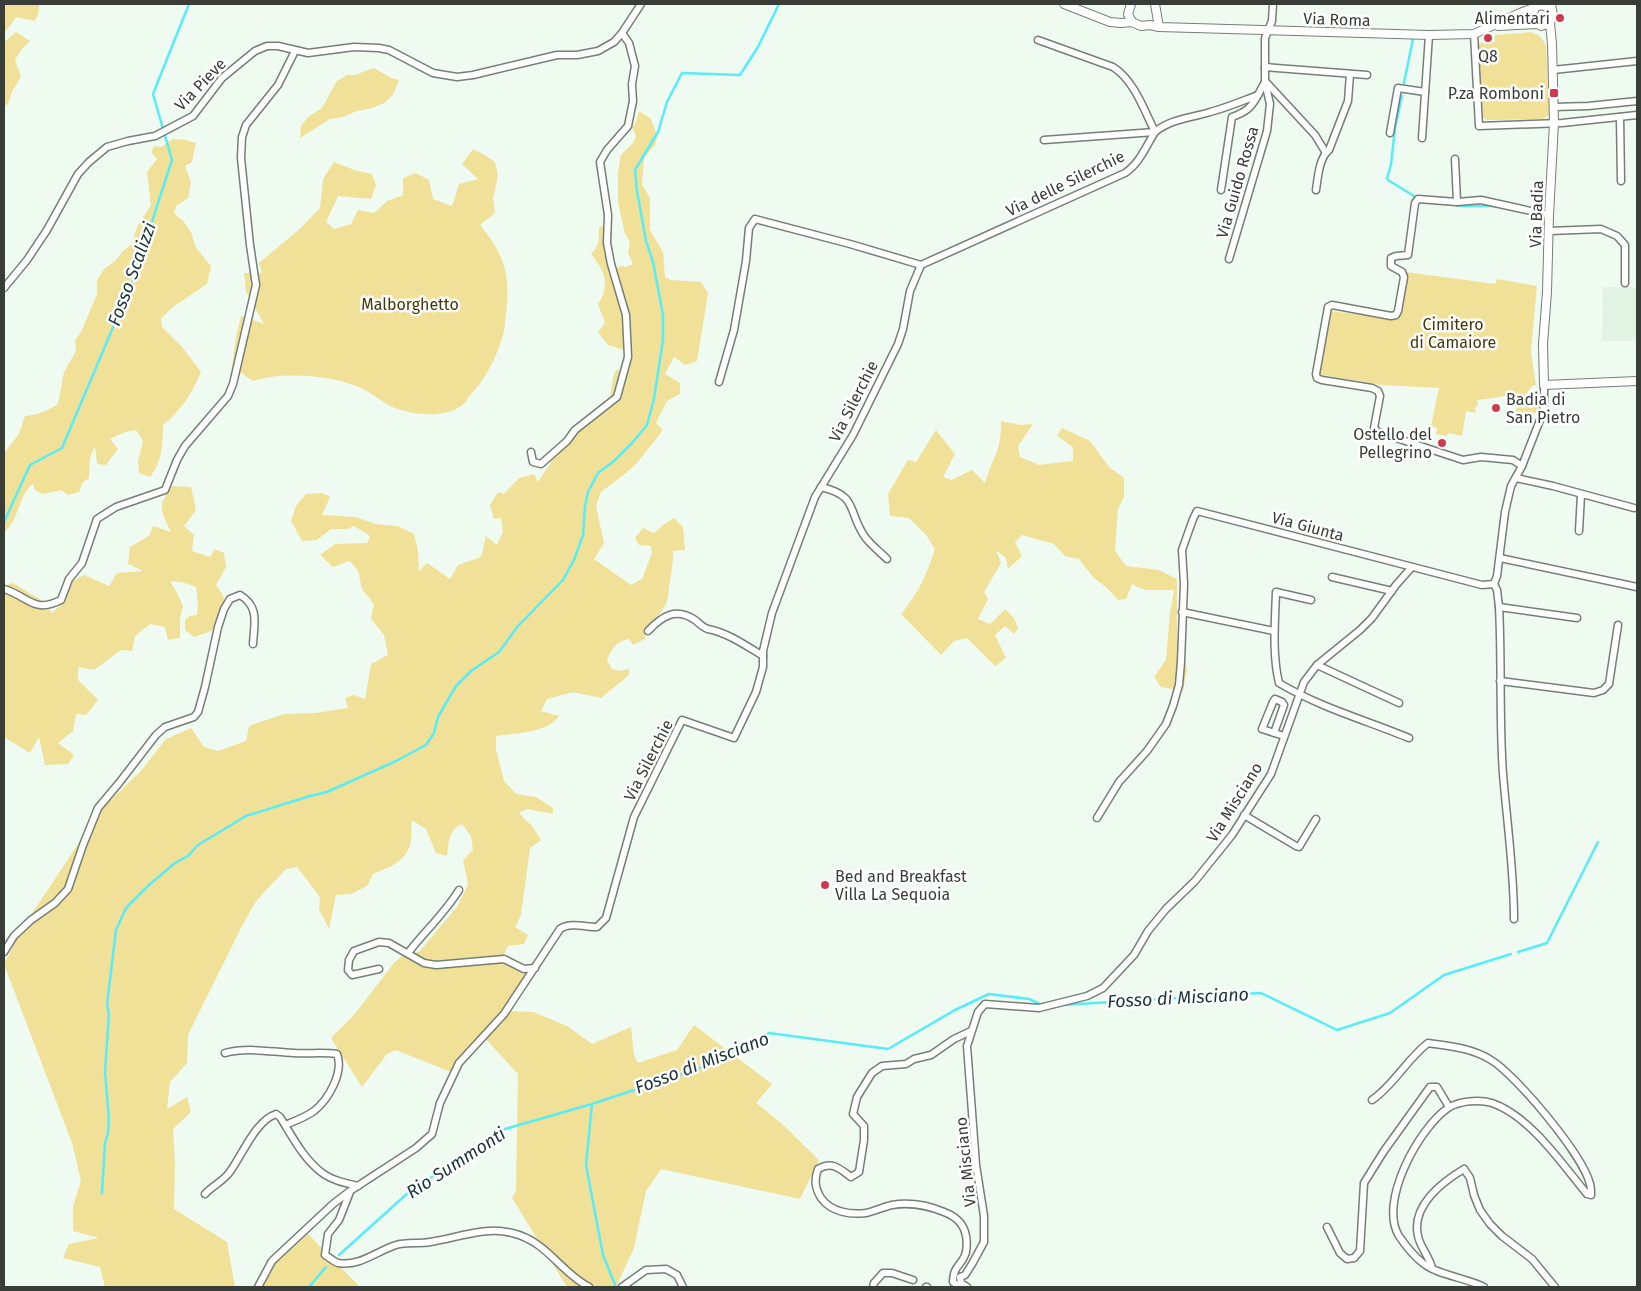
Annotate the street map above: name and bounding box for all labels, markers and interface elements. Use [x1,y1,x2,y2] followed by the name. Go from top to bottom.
[1303,9,1371,30] street label: Via Roma
[1475,9,1550,28] place label: Alimentari
[1554,12,1566,24] marker: Alimentari
[1482,32,1494,44] marker: Q8
[1478,47,1498,66] place label: Q8
[171,54,230,114] street label: Via Pieve
[1448,84,1544,103] place label: P.za Romboni
[1548,87,1560,99] marker: P.za Romboni
[1212,124,1263,240] street label: Via Guido Rossa
[1003,147,1128,220] street label: Via delle Silerchie
[1526,180,1547,248] street label: Via Badia
[103,219,161,329] water label: Fosso Scalizzi
[361,295,459,314] park label: Malborghetto
[1410,315,1496,352] park label: Cimitero di Camaiore
[825,357,882,445] street label: Via Silerchie
[1506,390,1580,427] place label: Badia di San Pietro
[1490,402,1502,414] marker: Badia di San Pietro
[1353,425,1432,462] place label: Ostello del Pellegrino
[1436,437,1448,449] marker: Ostello del Pellegrino
[1270,508,1346,545] street label: Via Giunta
[620,716,677,804] street label: Via Silerchie
[1202,759,1266,846] street label: Via Misciano
[835,867,967,904] place label: Bed and Breakfast Villa La Sequoia
[819,879,831,891] marker: Bed and Breakfast Villa La Sequoia
[1106,983,1250,1013] water label: Fosso di Misciano
[632,1027,772,1099] water label: Fosso di Misciano
[951,1116,980,1208] street label: Via Misciano
[402,1123,510,1203] water label: Rio Summonti

